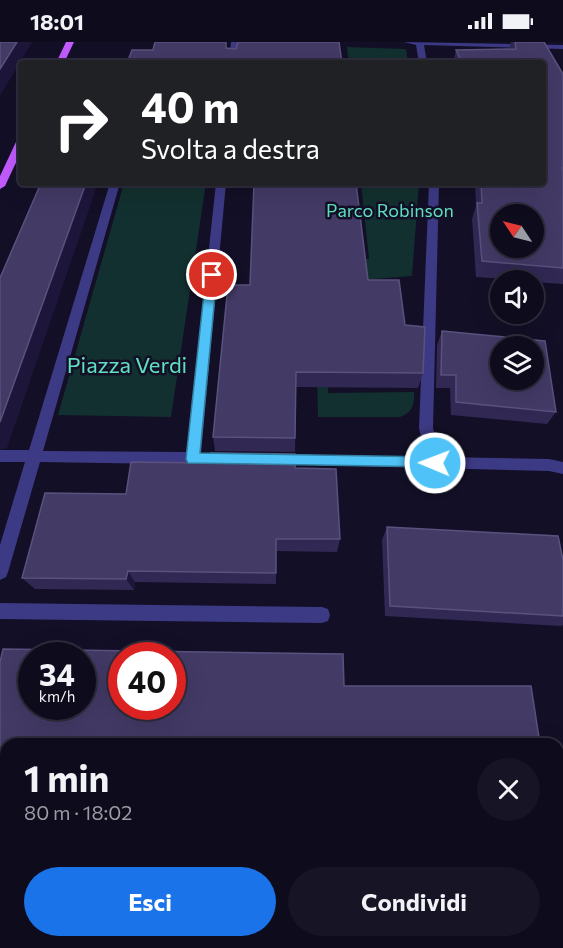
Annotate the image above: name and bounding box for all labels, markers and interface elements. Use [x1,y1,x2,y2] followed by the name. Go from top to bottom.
[30,8,84,35] text: 18:01
[141,80,239,132] text: 40 m
[42,84,120,162] icon: right
[141,132,320,165] text: Svolta a destra
[326,199,454,221] park label: Parco Robinson
[490,204,544,258] north arrow
[490,204,544,390] map controls
[186,249,237,300] pin
[195,258,228,291] icon: arrive
[490,270,544,324] button: sound
[490,336,544,390] button: layers
[67,351,187,378] park label: Piazza Verdi
[403,431,467,495] position arrow
[108,642,186,720] speed limit sign: 40
[39,655,75,692] text: 34
[39,687,75,705] text: km/h
[24,755,109,799] text: 1 min
[477,758,540,821] button: close
[24,800,132,824] text: 80 m · 18:02
[24,867,276,936] button: Esci
[288,867,540,936] button: Condividi

